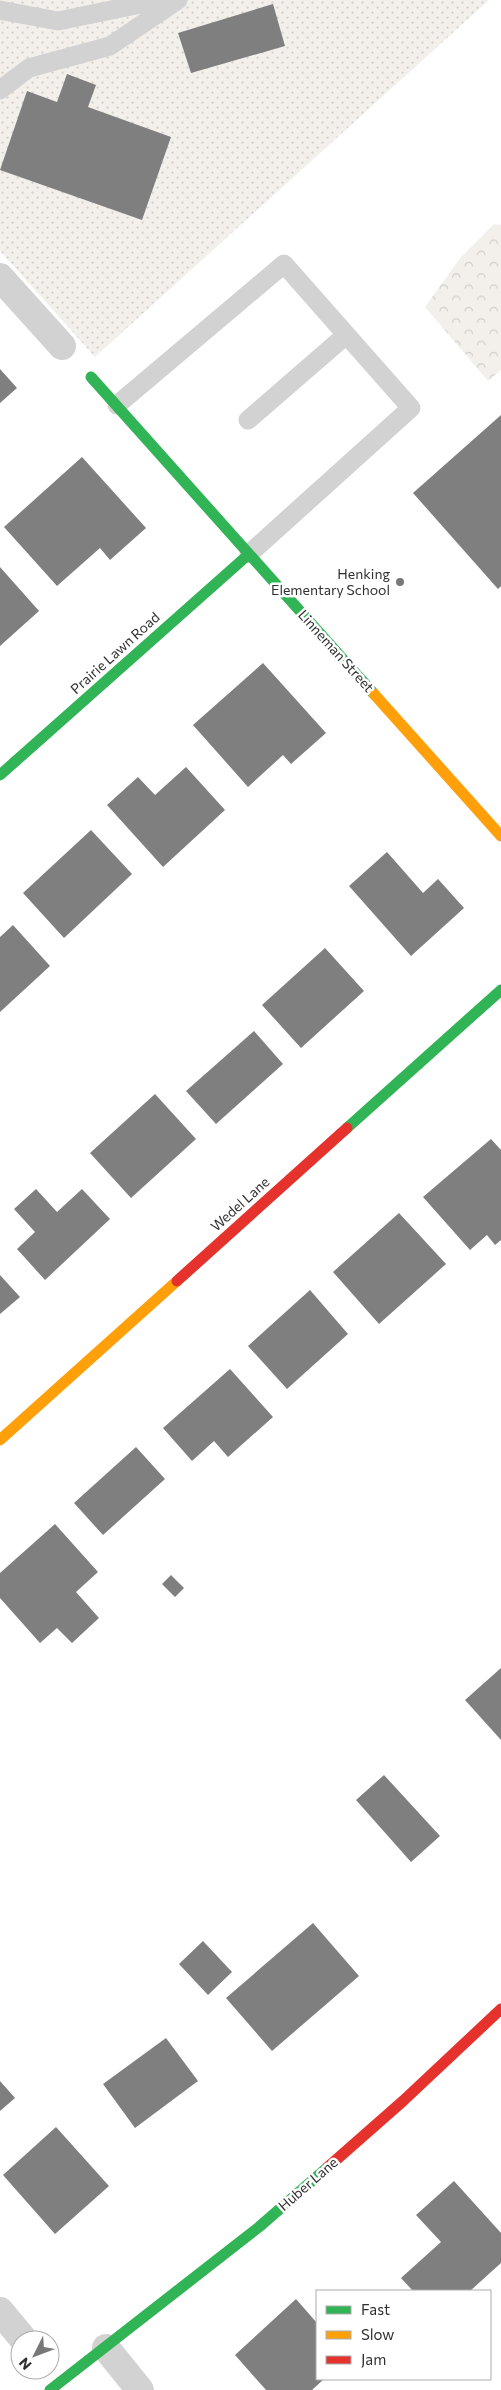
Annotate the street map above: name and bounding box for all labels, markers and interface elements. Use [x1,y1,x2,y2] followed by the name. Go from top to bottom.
[271,565,390,598] place label: Henking Elementary School
[394,576,406,588] marker: Henking Elementary School
[295,606,378,696] street label: Linneman Street
[67,608,163,697] street label: Prairie Lawn Road
[207,1173,273,1234] street label: Wedel Lane
[275,2153,341,2214] street label: Huber Lane
[316,2290,491,2380] legend
[361,2300,390,2318] text: Fast
[361,2325,394,2343] text: Slow
[10,2330,60,2380] north arrow
[361,2350,386,2368] text: Jam
[15,2354,35,2374] text: N

